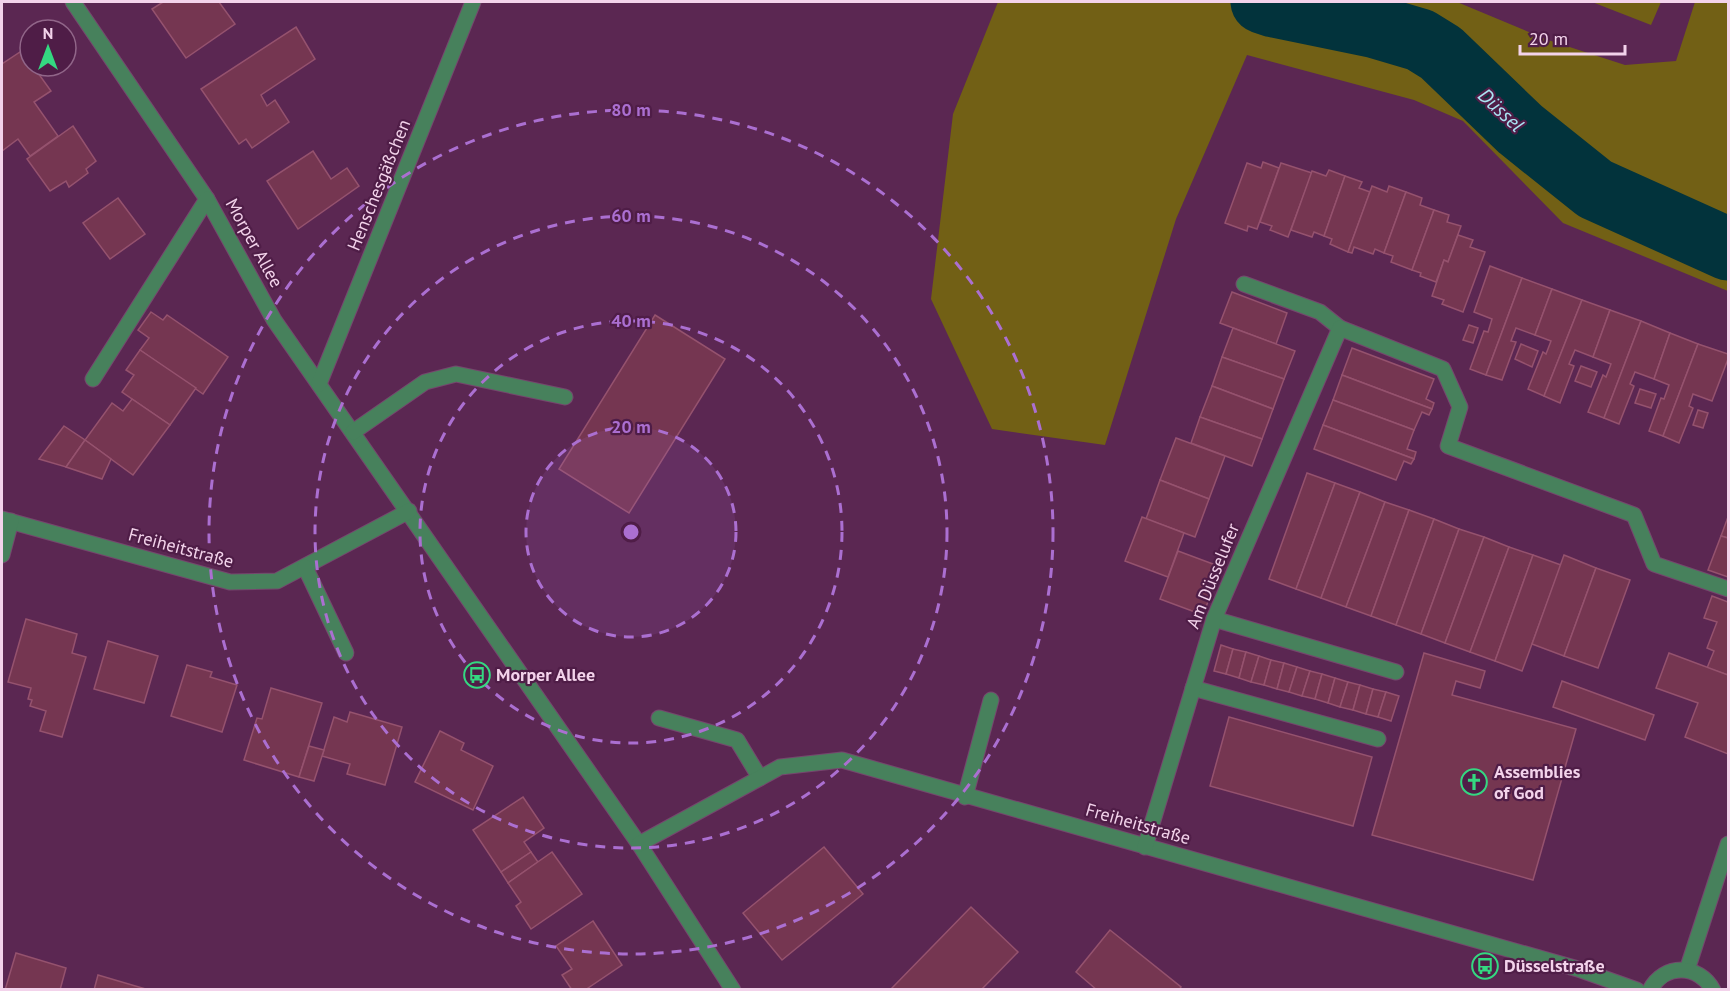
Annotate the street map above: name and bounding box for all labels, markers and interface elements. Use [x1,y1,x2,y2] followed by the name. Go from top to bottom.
[18,18,78,78] north arrow
[1520,18,1625,56] scale bar
[43,23,53,43] text: N
[1529,27,1568,50] text: 20 m
[1473,82,1530,138] water label: Düssel
[611,98,651,121] text: 80 m
[342,116,415,254] street label: Henschesgäßchen
[221,194,288,291] street label: Morper Allee
[611,204,651,227] text: 60 m
[611,309,651,332] text: 40 m
[611,415,651,438] text: 20 m
[1181,520,1244,632] street label: Am Düsselufer
[126,522,236,573] street label: Freiheitstraße
[621,522,641,542] centre of rings
[462,660,492,690] bus stop icon: Morper Allee
[496,663,595,686] place label: Morper Allee
[1494,760,1581,804] place label: Assemblies of God
[1459,767,1489,797] church icon: Assemblies of God
[1083,798,1193,849] street label: Freiheitstraße
[1470,951,1500,981] bus stop icon: Düsselstraße
[1504,954,1605,977] place label: Düsselstraße

